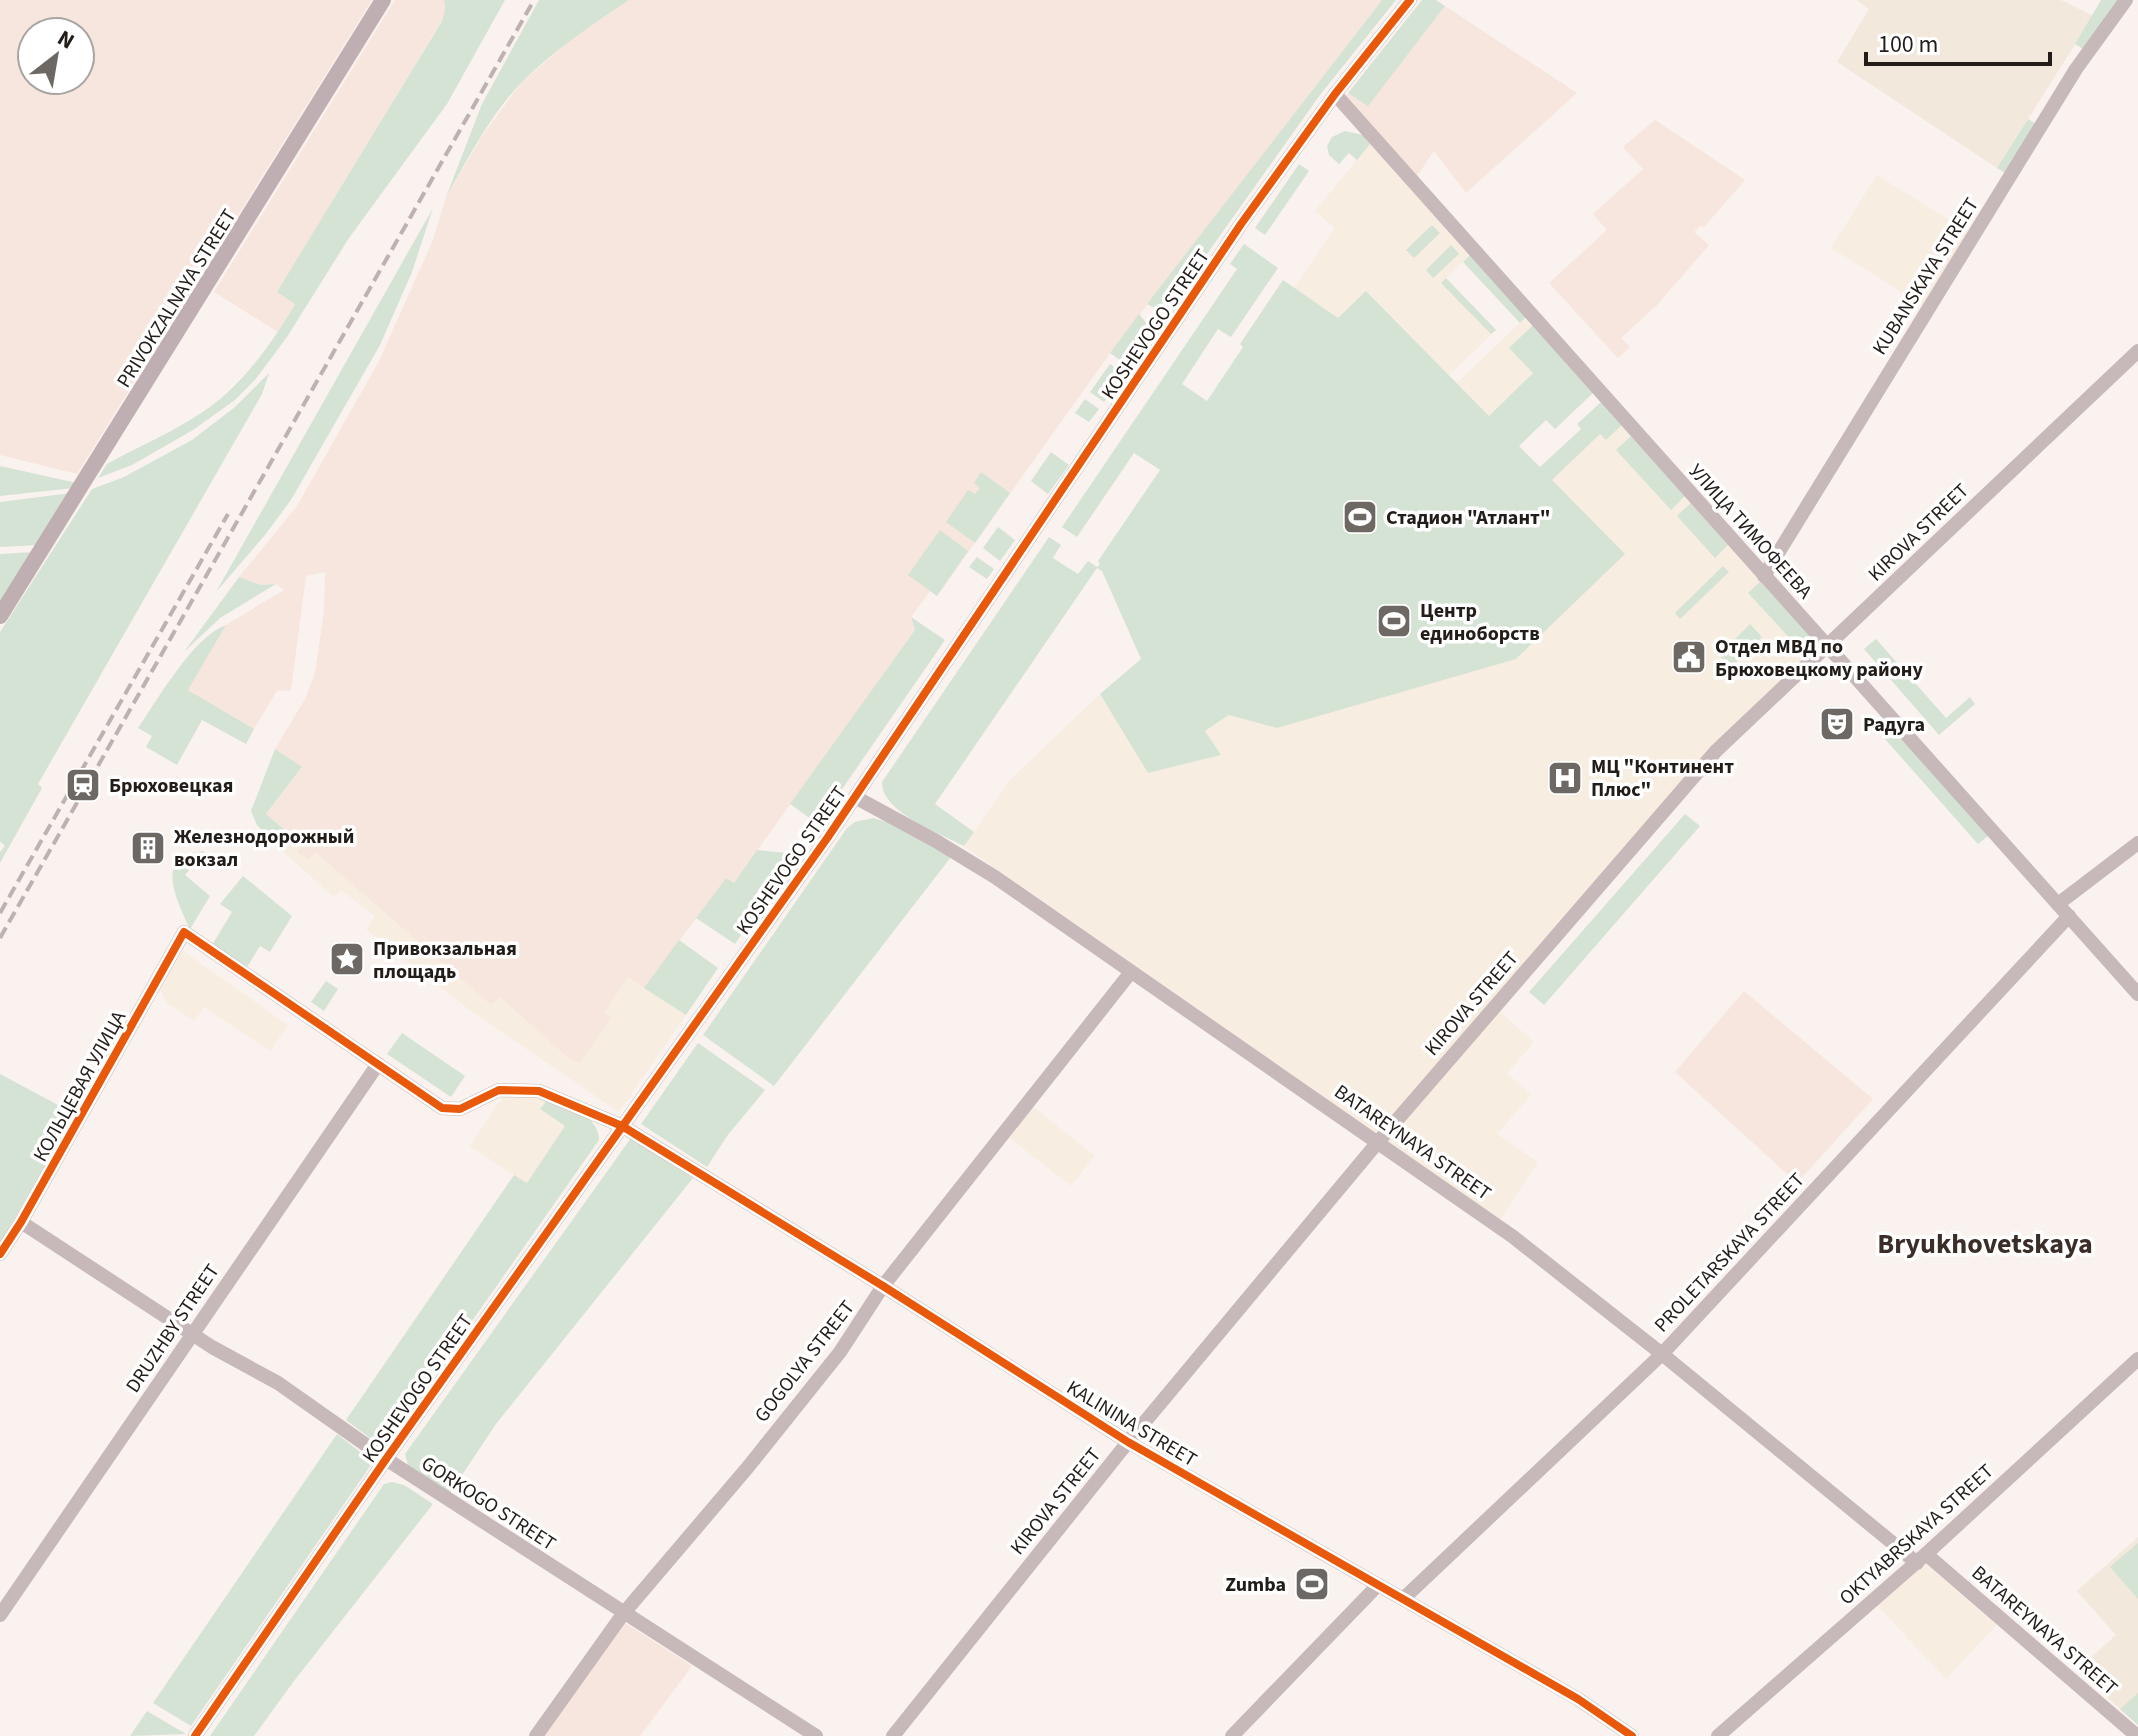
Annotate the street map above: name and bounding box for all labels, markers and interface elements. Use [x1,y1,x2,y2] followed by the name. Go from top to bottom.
[16,16,96,96] north arrow
[1866,16,2050,66] scale bar
[51,22,80,57] text: N
[1878,27,1938,62] text: 100 m
[1866,192,1986,361] street label: KUBANSKAYA STREET
[110,204,243,393] street label: PRIVOKZALNAYA STREET
[1095,244,1217,405] street label: KOSHEVOGO STREET
[1682,458,1818,605] street label: УЛИЦА ТИМОФЕЕВА
[1862,477,1976,588] street label: KIROVA STREET
[1341,498,1379,536] sports icon: Стадион "Атлант"
[1386,504,1551,532] place label: Стадион "Атлант"
[1420,597,1540,648] place label: Центр единоборств
[1375,602,1413,640] sports icon: Центр единоборств
[1715,633,1923,684] place label: Отдел МВД по Брюховецкому району
[1670,638,1708,676] public building icon: Отдел МВД по Брюховецкому району
[1818,705,1856,743] theatre icon: Радуга
[1863,711,1925,739] place label: Радуга
[1591,753,1734,804] place label: МЦ "Континент Плюс"
[1546,759,1584,797] hospital icon: МЦ "Континент Плюс"
[64,766,102,804] station icon: Брюховецкая
[109,772,233,800] place label: Брюховецкая
[730,780,854,941] street label: KOSHEVOGO STREET
[174,823,354,874] place label: Железнодорожный вокзал
[129,829,167,867] building icon: Железнодорожный вокзал
[373,935,517,986] place label: Привокзальная площадь
[328,940,366,978] place icon: Привокзальная площадь
[1418,945,1525,1062] street label: KIROVA STREET
[27,1006,133,1167] street label: КОЛЬЦЕВАЯ УЛИЦА
[1328,1078,1497,1208] street label: BATAREYNAYA STREET
[1648,1166,1811,1339] street label: PROLETARSKAYA STREET
[1877,1224,2093,1264] district label: Bryukhovetskaya
[119,1258,226,1398] street label: DRUZHBY STREET
[748,1295,861,1428] street label: GOGOLYA STREET
[356,1308,480,1469] street label: KOSHEVOGO STREET
[1061,1374,1202,1474] street label: KALININA STREET
[1004,1442,1108,1561] street label: KIROVA STREET
[416,1450,561,1558] street label: GORKOGO STREET
[1833,1458,2000,1612] street label: OKTYABRSKAYA STREET
[1965,1559,2124,1702] street label: BATAREYNAYA STREET
[1293,1565,1331,1603] sports icon: Zumba
[1225,1571,1286,1599] place label: Zumba

